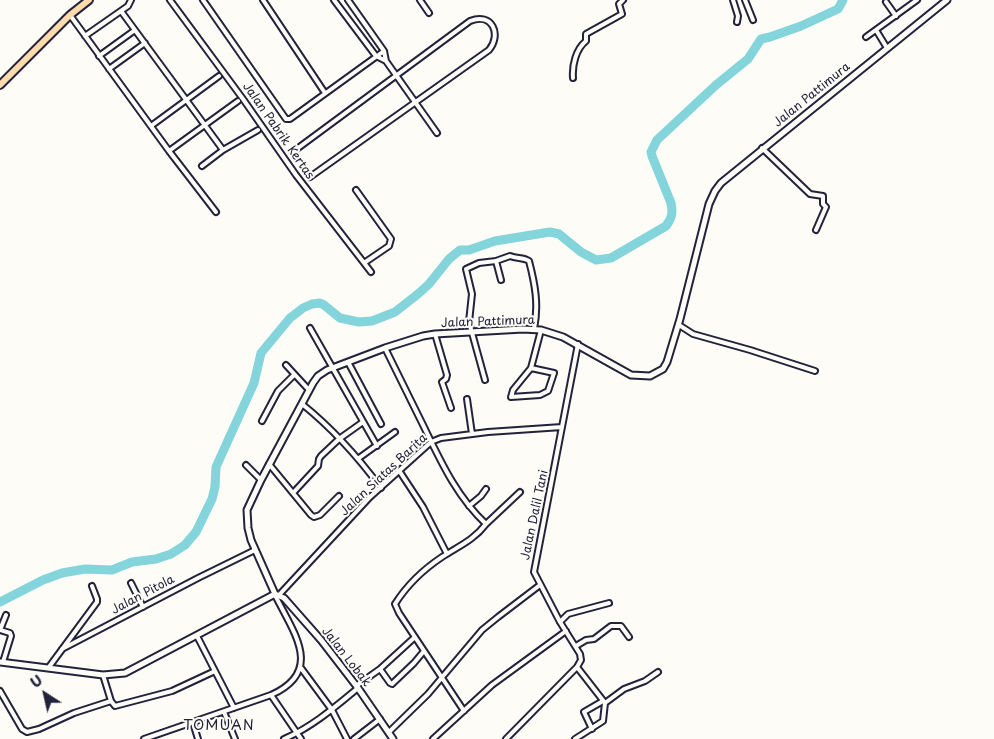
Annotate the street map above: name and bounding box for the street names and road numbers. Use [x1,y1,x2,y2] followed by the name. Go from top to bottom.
[771,60,853,130] street label: Jalan Pattimura
[239,80,317,182] street label: Jalan Pabrik Kertas
[441,313,535,331] street label: Jalan Pattimura
[338,431,430,519] street label: Jalan Siatas Barita
[518,469,552,561] street label: Jalan Dalil Tani
[109,572,177,618] street label: Jalan Pitola
[318,624,374,690] street label: Jalan Lobak

